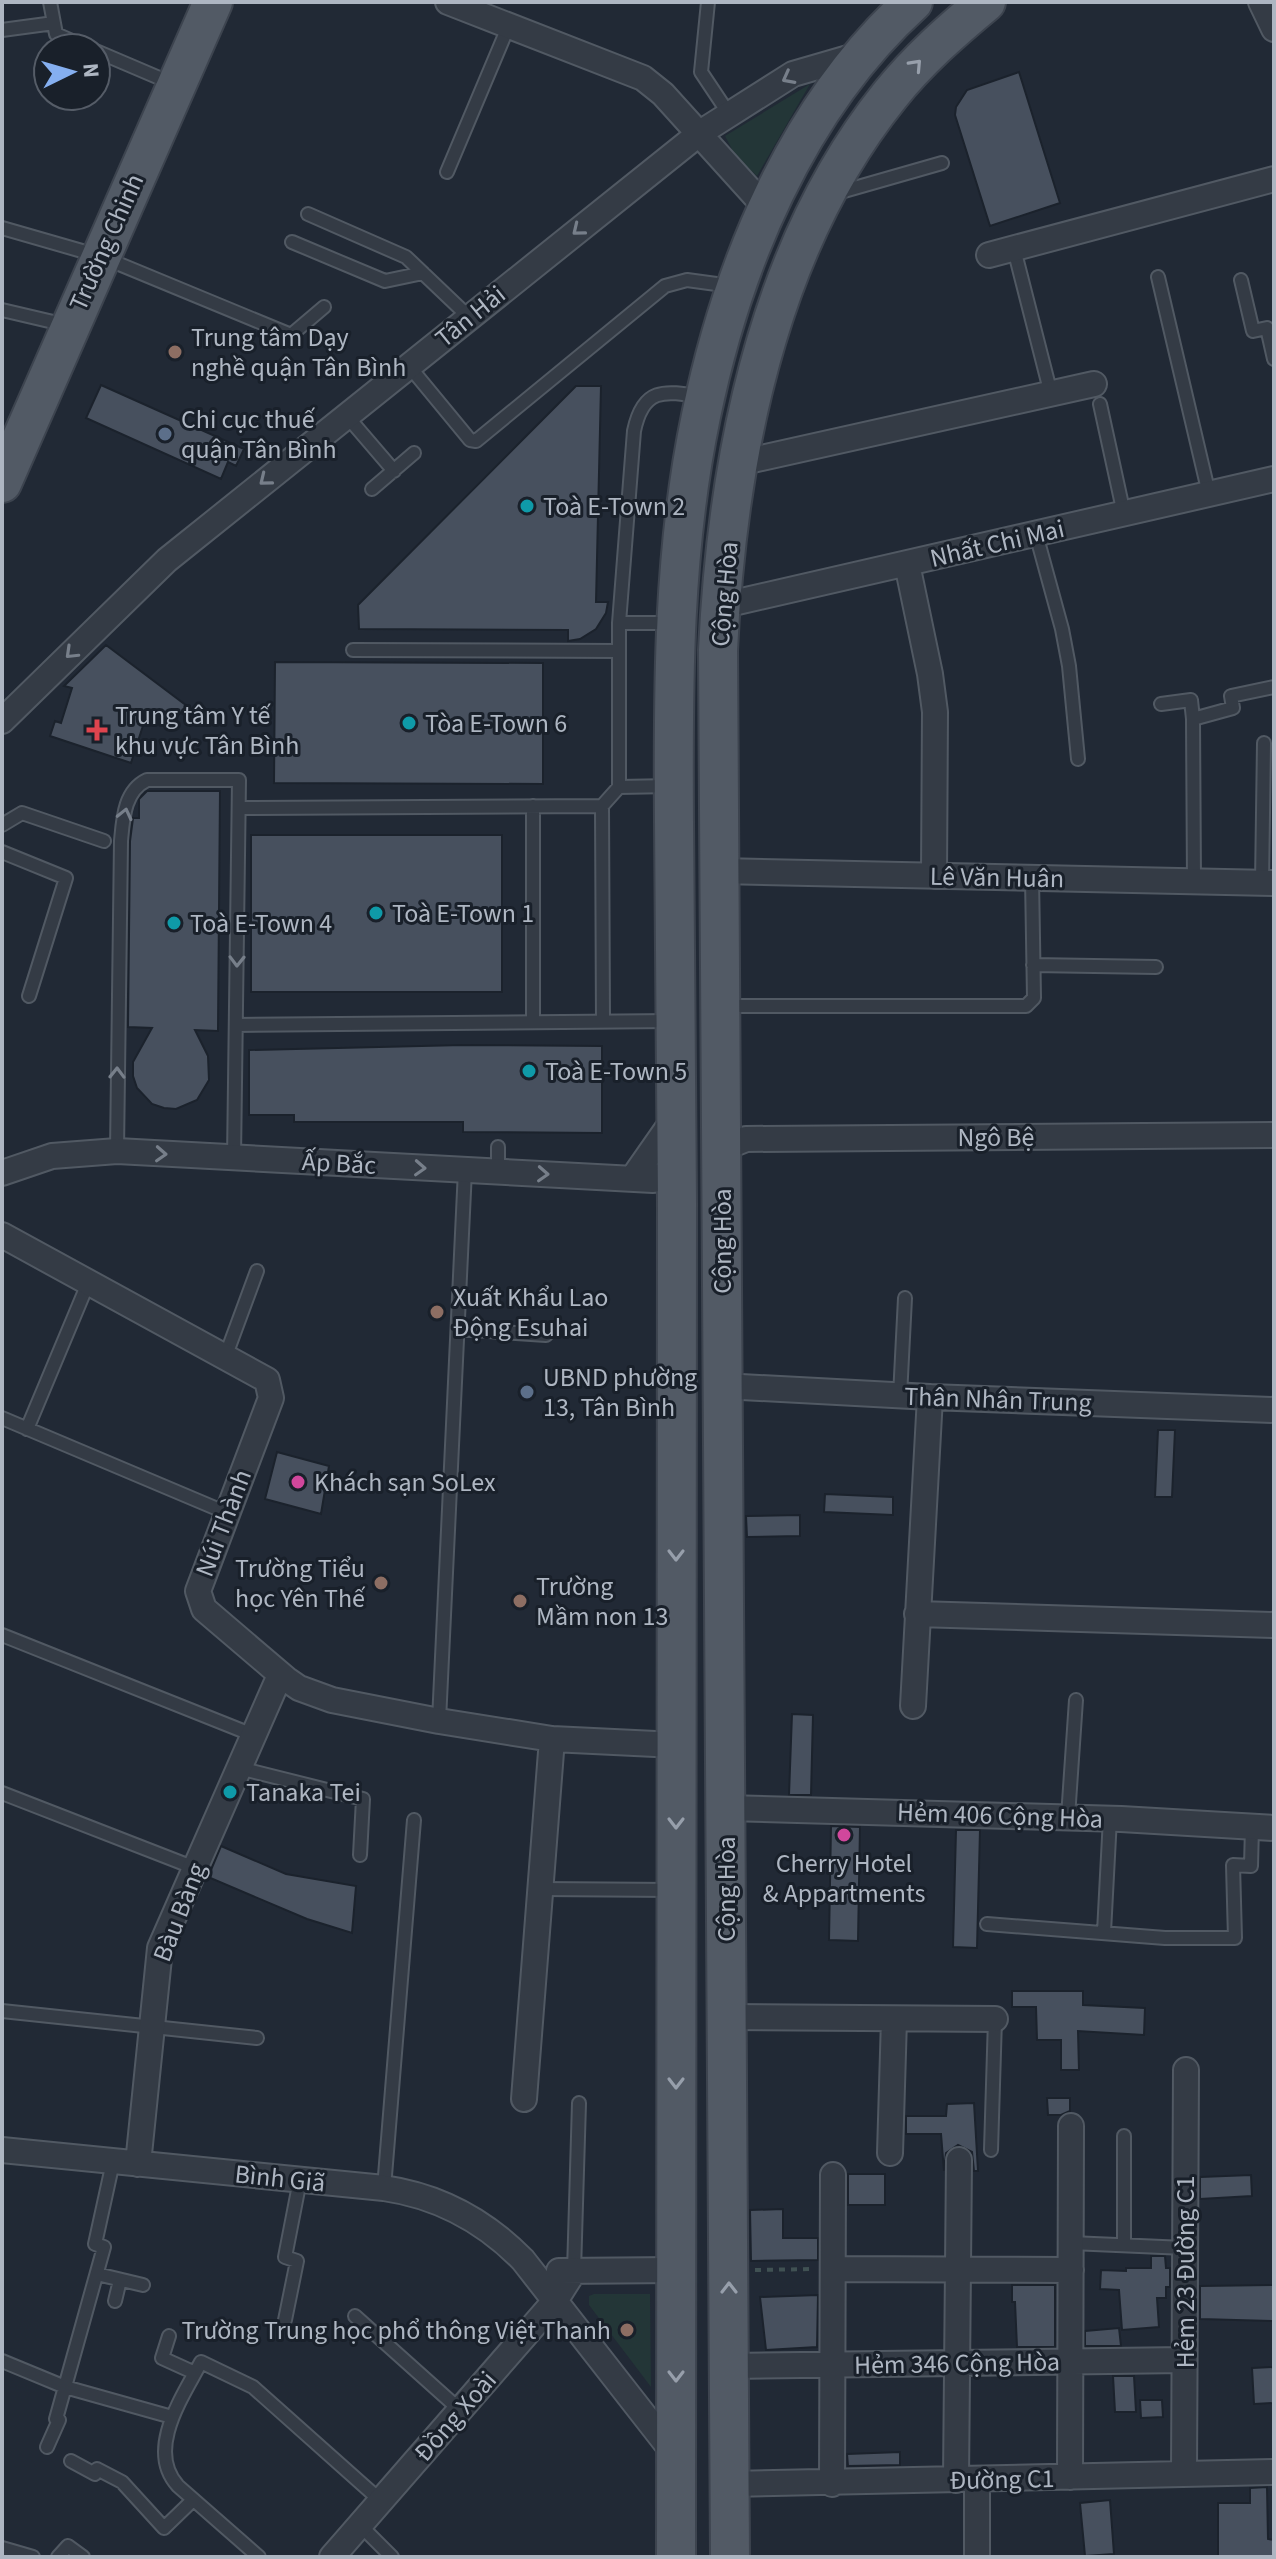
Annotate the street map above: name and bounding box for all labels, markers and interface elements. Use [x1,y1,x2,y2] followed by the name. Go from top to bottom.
[32,32,112,112] north arrow
[906,59,920,74] one-way arrow
[74,62,108,79] text: N
[782,69,796,84] one-way arrow
[60,168,153,317] street label: Trường Chinh
[572,221,587,235] one-way arrow
[427,277,513,356] street label: Tân Hải
[191,319,406,386] place label: Trung tâm Dạy nghề quận Tân Bình
[166,343,184,361] marker: Trung tâm Dạy nghề quận Tân Bình
[181,401,337,468] place label: Chi cục thuế quận Tân Bình
[156,425,174,443] marker: Chi cục thuế quận Tân Bình
[260,470,274,485] one-way arrow
[543,488,685,525] place label: Toà E-Town 2
[518,497,536,515] marker: Toà E-Town 2
[926,510,1068,577] street label: Nhất Chi Mai
[701,540,748,648] street label: Cộng Hòa
[66,644,80,658] one-way arrow
[115,697,299,764] place label: Trung tâm Y tế khu vực Tân Bình
[425,705,567,742] place label: Tòa E-Town 6
[400,714,418,732] marker: Tòa E-Town 6
[86,719,108,741] marker: Trung tâm Y tế khu vực Tân Bình
[116,807,133,821] one-way arrow
[930,858,1064,897] street label: Lê Văn Huân
[392,895,534,932] place label: Toà E-Town 1
[367,904,385,922] marker: Toà E-Town 1
[190,905,332,942] place label: Toà E-Town 4
[165,914,183,932] marker: Toà E-Town 4
[228,955,246,968] one-way arrow
[545,1053,687,1090] place label: Toà E-Town 5
[520,1062,538,1080] marker: Toà E-Town 5
[108,1066,126,1079] one-way arrow
[957,1119,1035,1156] street label: Ngô Bệ
[301,1143,377,1184] street label: Ấp Bắc
[155,1145,168,1162] one-way arrow
[415,1159,427,1176] one-way arrow
[537,1165,550,1182] one-way arrow
[704,1188,741,1294] street label: Cộng Hòa
[453,1279,608,1346] place label: Xuất Khẩu Lao Động Esuhai
[428,1303,446,1321] marker: Xuất Khẩu Lao Động Esuhai
[543,1359,697,1426] place label: UBND phường 13, Tân Bình
[904,1378,1092,1421] street label: Thân Nhân Trung
[518,1383,536,1401] marker: UBND phường 13, Tân Bình
[186,1464,261,1582] street label: Núi Thành
[314,1464,496,1501] place label: Khách sạn SoLex
[289,1473,307,1491] marker: Khách sạn SoLex
[667,1549,685,1562] one-way arrow
[235,1550,366,1617] place label: Trường Tiểu học Yên Thế
[536,1568,668,1635] place label: Trường Mầm non 13
[372,1574,390,1592] marker: Trường Tiểu học Yên Thế
[511,1592,529,1610] marker: Trường Mầm non 13
[246,1774,361,1811] place label: Tanaka Tei
[221,1783,239,1801] marker: Tanaka Tei
[896,1793,1103,1838] street label: Hẻm 406 Cộng Hòa
[667,1817,685,1830] one-way arrow
[835,1826,853,1844] marker: Cherry Hotel & Appartments
[708,1836,745,1942] street label: Cộng Hòa
[763,1845,925,1912] place label: Cherry Hotel & Appartments
[144,1857,215,1967] street label: Bàu Bàng
[667,2077,685,2090] one-way arrow
[233,2155,327,2202] street label: Bình Giã
[1167,2176,1204,2368] street label: Hẻm 23 Đường C1
[720,2281,738,2294] one-way arrow
[181,2312,611,2349] place label: Trường Trung học phổ thông Việt Thanh
[618,2321,636,2339] marker: Trường Trung học phổ thông Việt Thanh
[854,2343,1060,2384] street label: Hẻm 346 Cộng Hòa
[405,2363,505,2470] street label: Đồng Xoài
[667,2370,685,2383] one-way arrow
[949,2460,1055,2499] street label: Đường C1

